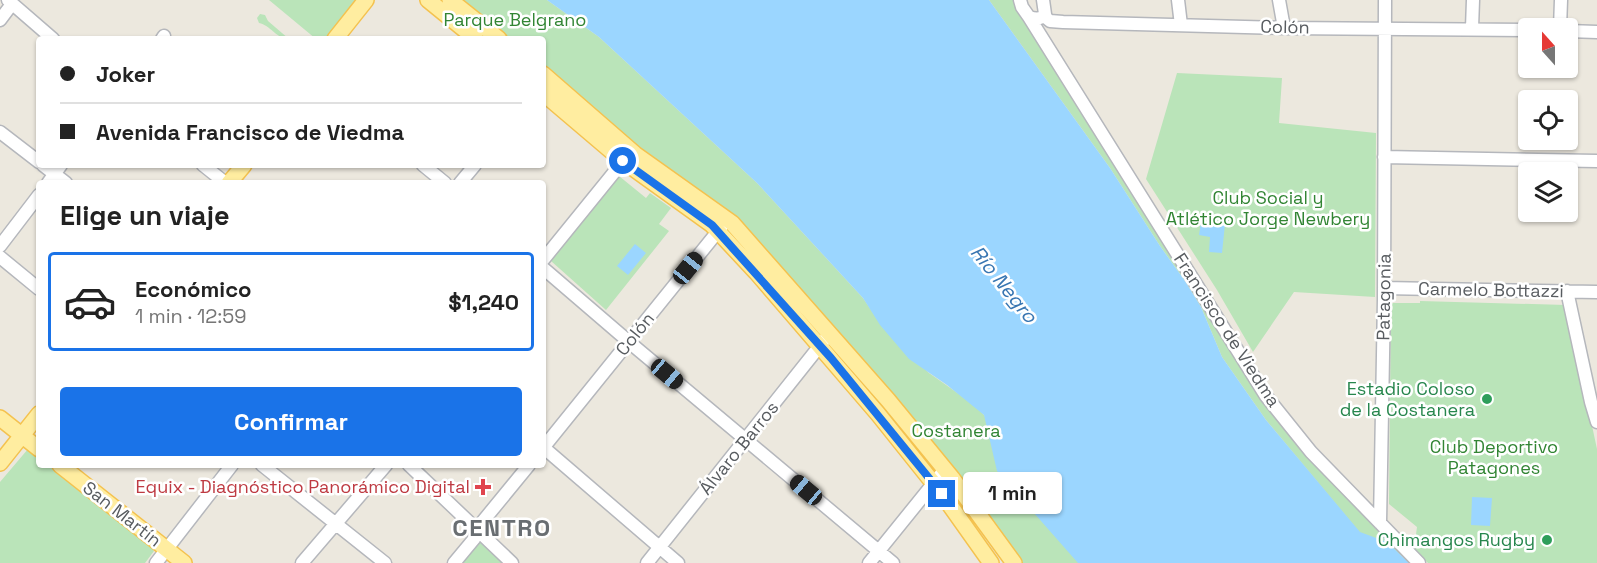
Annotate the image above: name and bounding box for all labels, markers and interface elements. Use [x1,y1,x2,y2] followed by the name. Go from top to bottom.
[444,8,586,31] park label: Parque Belgrano
[1260,15,1310,38] street label: Colón
[1518,18,1578,78] north arrow
[1518,18,1578,222] map controls
[96,60,155,88] text: Joker
[1518,90,1578,150] button: locate
[96,118,404,146] text: Avenida Francisco de Viedma
[609,147,636,174] route start
[1518,162,1578,222] button: layers
[1166,186,1370,230] park label: Club Social y Atlético Jorge Newbery
[60,198,230,233] text: Elige un viaje
[965,240,1044,329] water label: Río Negro
[670,248,706,288] car
[1169,248,1286,411] street label: Francisco de Viedma
[1371,253,1396,341] street label: Patagonia
[63,275,117,329] icon: car
[135,275,252,303] text: Económico
[1418,277,1564,302] street label: Carmelo Bottazzi
[448,288,519,316] text: $1,240
[135,303,247,329] text: 1 min · 12:59
[610,307,659,360] street label: Colón
[647,356,687,392] car
[1340,377,1475,421] place label: Estadio Coloso de la Costanera
[60,387,522,456] button: Confirmar
[1480,392,1494,406] marker: Estadio Coloso de la Costanera
[694,396,783,499] street label: Álvaro Barros
[911,419,1001,442] park label: Costanera
[1430,435,1558,479] park label: Club Deportivo Patagones
[786,472,826,508] car
[963,473,1062,515] callout: 1 min
[135,475,470,498] place label: Equix - Diagnóstico Panorámico Digital
[78,476,166,551] street label: San Martín
[474,478,492,496] marker: Equix - Diagnóstico Panorámico Digital
[928,480,955,507] route end
[988,480,1037,506] text: 1 min
[452,512,552,543] district label: CENTRO
[1378,528,1535,551] place label: Chimangos Rugby
[1540,533,1554,547] marker: Chimangos Rugby

